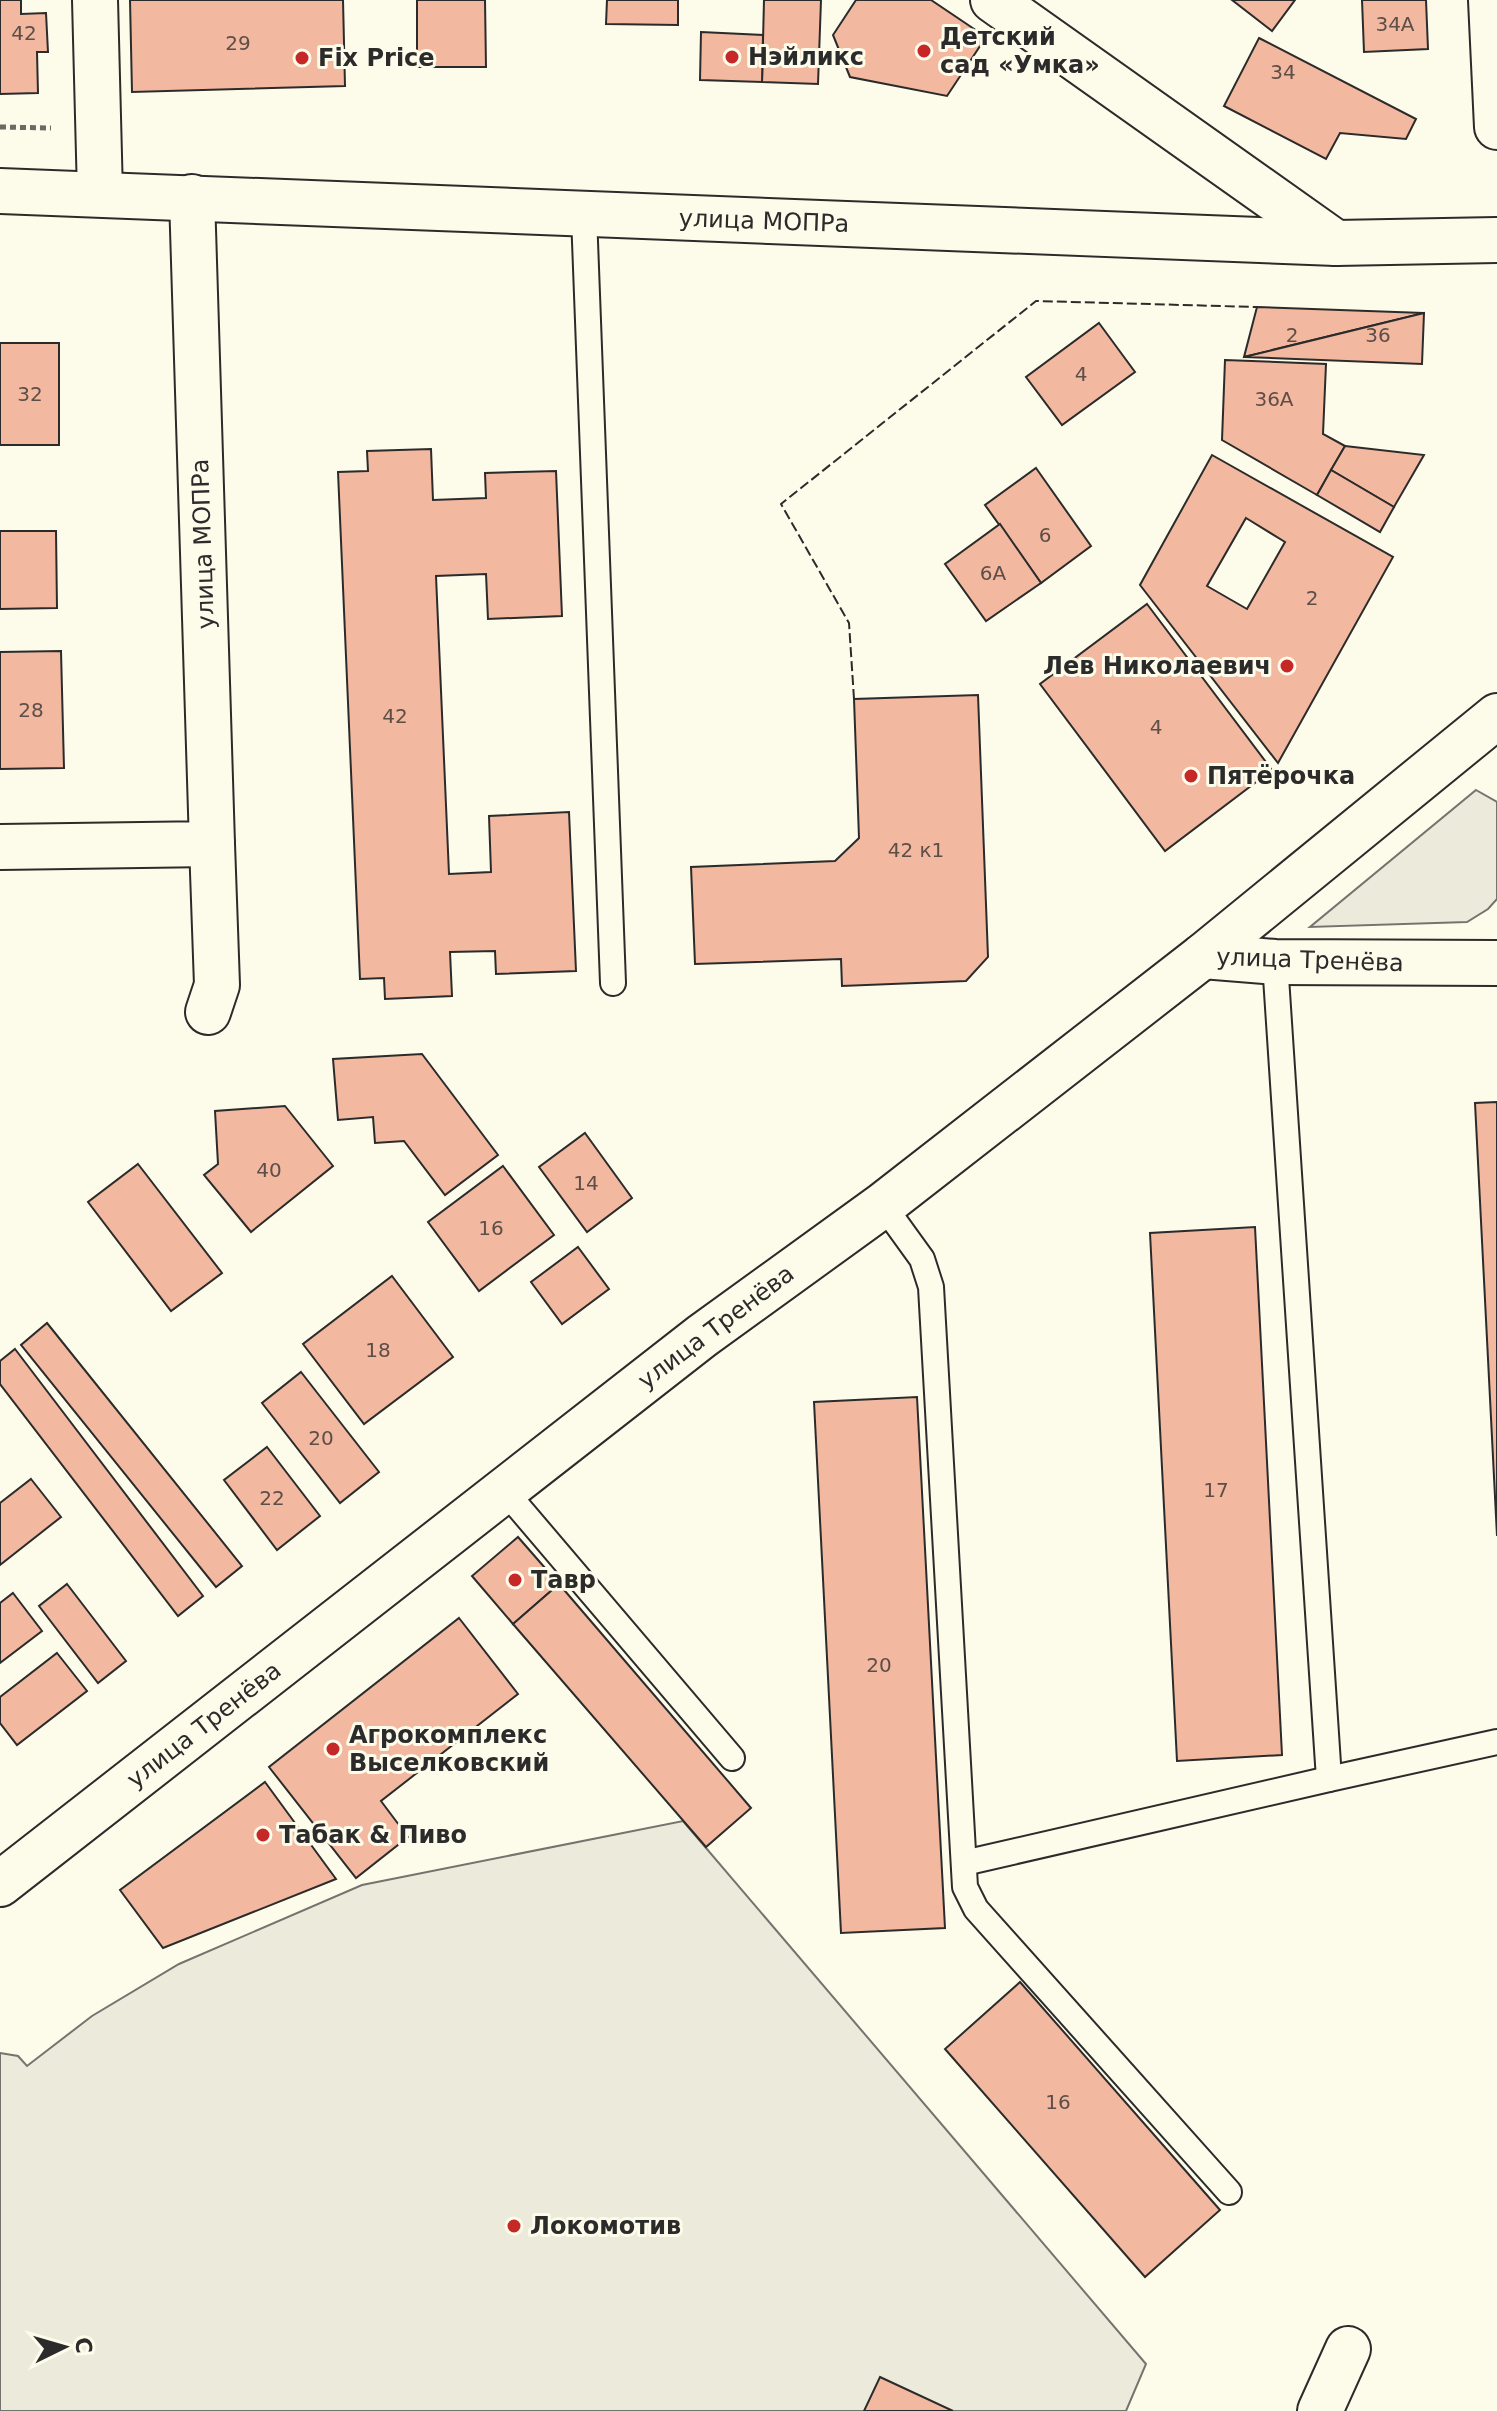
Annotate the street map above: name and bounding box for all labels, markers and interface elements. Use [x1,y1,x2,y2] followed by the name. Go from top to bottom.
[1375,12,1415,36] house number: 34А
[11,21,37,45] house number: 42
[940,23,1100,79] place label: Детский сад «Умка»
[225,31,251,55] house number: 29
[915,42,933,60] marker: Детский сад «Умка»
[748,43,864,71] place label: Нэйликс
[318,44,435,72] place label: Fix Price
[723,48,741,66] marker: Нэйликс
[293,49,311,67] marker: Fix Price
[1270,60,1296,84] house number: 34
[678,204,850,238] street label: улица МОПРа
[1286,323,1298,347] house number: 2
[1365,323,1391,347] house number: 36
[1075,362,1087,386] house number: 4
[17,382,43,406] house number: 32
[1254,387,1294,411] house number: 36А
[186,458,220,630] street label: улица МОПРа
[1039,523,1051,547] house number: 6
[980,561,1007,585] house number: 6А
[1306,586,1318,610] house number: 2
[1043,652,1271,680] place label: Лев Николаевич
[1278,657,1296,675] marker: Лев Николаевич
[18,698,44,722] house number: 28
[382,704,408,728] house number: 42
[1150,715,1162,739] house number: 4
[1207,762,1355,790] place label: Пятёрочка
[1182,767,1200,785] marker: Пятёрочка
[888,838,944,862] house number: 42 к1
[1216,943,1404,977] street label: улица Тренёва
[256,1158,282,1182] house number: 40
[573,1171,599,1195] house number: 14
[478,1216,504,1240] house number: 16
[633,1259,799,1395] street label: улица Тренёва
[365,1338,391,1362] house number: 18
[308,1426,334,1450] house number: 20
[1203,1478,1229,1502] house number: 17
[259,1486,285,1510] house number: 22
[531,1566,596,1594] place label: Тавр
[506,1571,524,1589] marker: Тавр
[866,1653,892,1677] house number: 20
[121,1656,287,1794] street label: улица Тренёва
[349,1721,549,1777] place label: Агрокомплекс Выселковский
[324,1740,342,1758] marker: Агрокомплекс Выселковский
[279,1821,467,1849] place label: Табак & Пиво
[254,1826,272,1844] marker: Табак & Пиво
[1045,2090,1071,2114] house number: 16
[530,2212,681,2240] place label: Локомотив
[505,2217,523,2235] marker: Локомотив
[24,2307,104,2387] north arrow
[70,2336,97,2354] text: С

